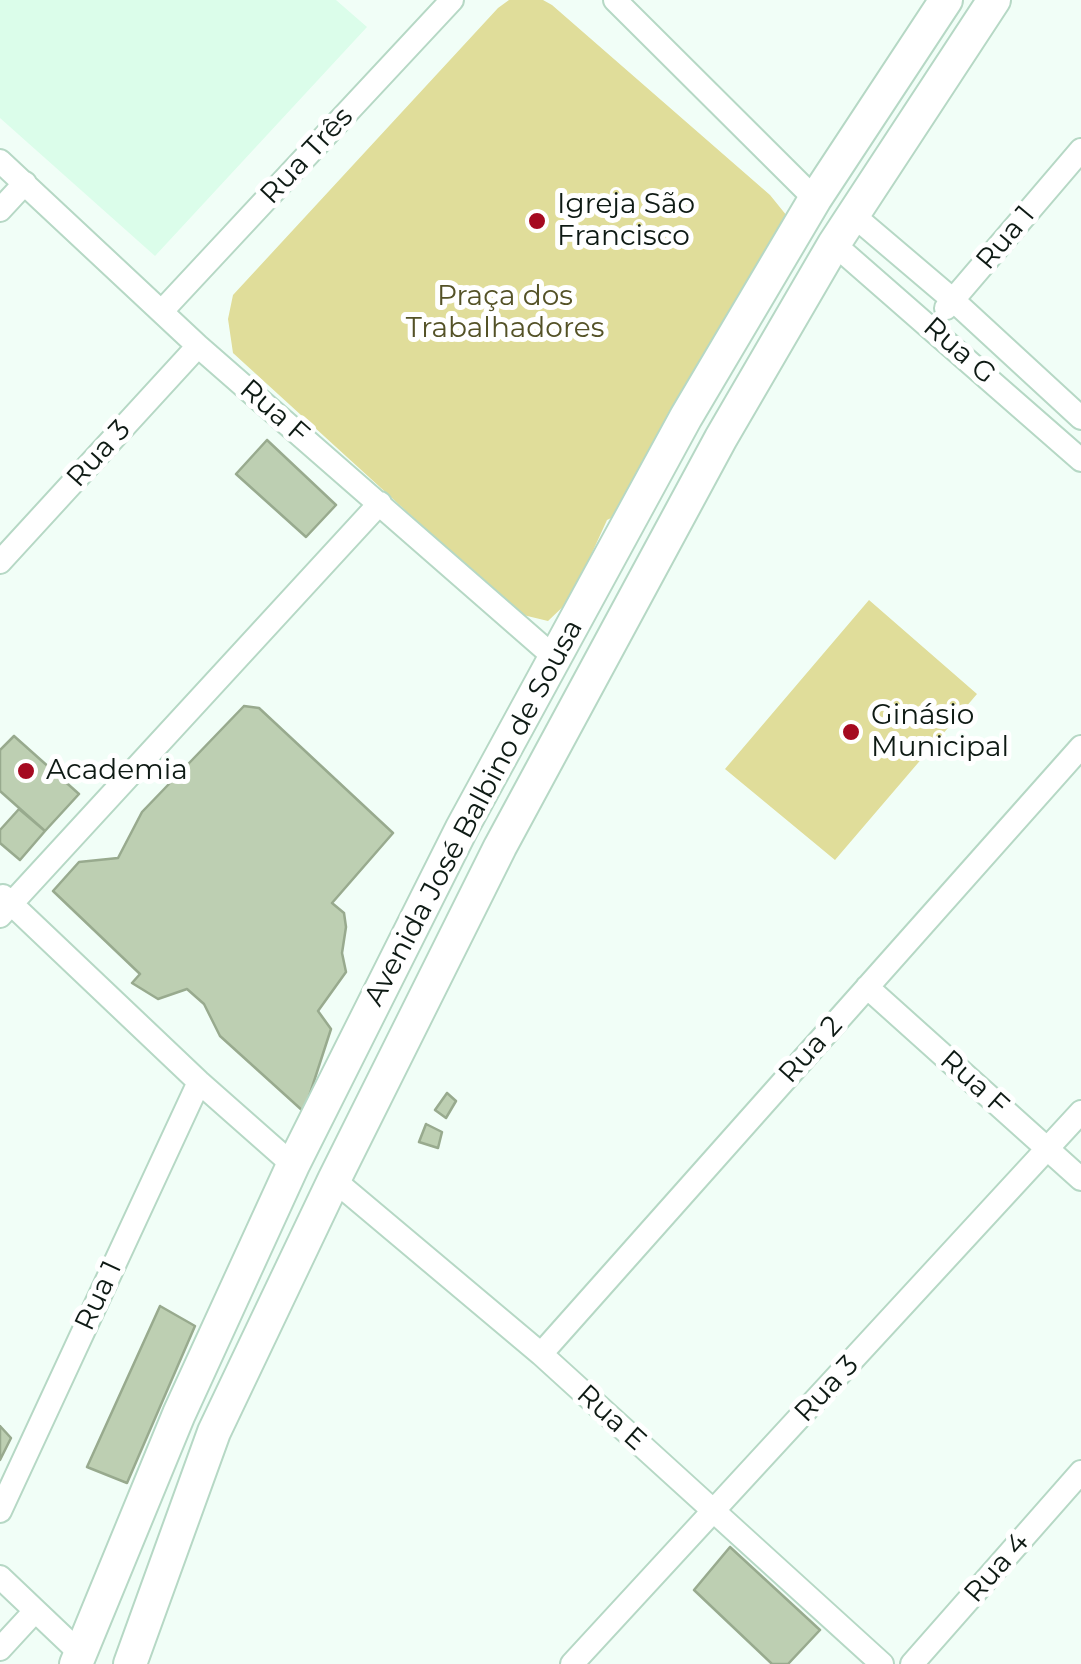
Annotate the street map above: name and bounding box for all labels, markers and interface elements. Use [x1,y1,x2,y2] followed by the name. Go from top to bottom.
[254,101,360,211] street label: Rua Três
[557,188,695,254] place label: Igreja São Francisco
[970,199,1042,277] street label: Rua 1
[526,210,548,232] marker: Igreja São Francisco
[406,280,604,346] park label: Praça dos Trabalhadores
[916,311,1002,391] street label: Rua G
[233,373,315,451] street label: Rua F
[60,414,138,494] street label: Rua 3
[358,614,590,1012] street label: Avenida José Balbino de Sousa
[871,699,1009,765] place label: Ginásio Municipal
[840,721,862,743] marker: Ginásio Municipal
[46,754,188,788] place label: Academia
[15,760,37,782] marker: Academia
[772,1009,850,1091] street label: Rua 2
[933,1044,1015,1122] street label: Rua F
[68,1256,130,1336] street label: Rua 1
[788,1349,866,1429] street label: Rua 3
[569,1378,653,1458] street label: Rua E
[958,1526,1036,1610] street label: Rua 4

